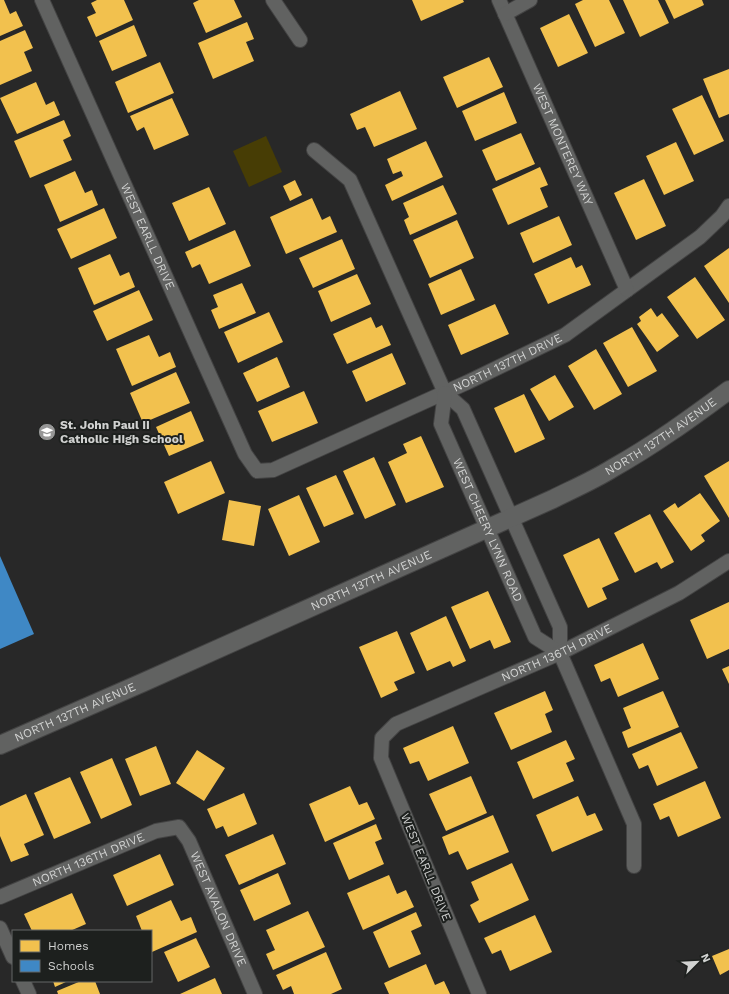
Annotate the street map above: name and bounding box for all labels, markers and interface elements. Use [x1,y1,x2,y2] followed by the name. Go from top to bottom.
[530,82,596,208] street label: WEST MONTEREY WAY
[118,181,178,292] street label: WEST EARLL DRIVE
[451,330,565,395] street label: NORTH 137TH DRIVE
[602,394,719,478] street label: NORTH 137TH AVENUE
[60,418,183,446] place label: St. John Paul II Catholic High School
[37,422,57,442] school or university icon: St. John Paul II Catholic High School
[450,456,526,604] street label: WEST CHEERY LYNN ROAD
[309,547,434,613] street label: NORTH 137TH AVENUE
[499,621,614,685] street label: NORTH 136TH DRIVE
[12,679,138,745] street label: NORTH 137TH AVENUE
[398,811,454,923] street label: WEST EARLL DRIVE
[30,830,147,889] street label: NORTH 136TH DRIVE
[187,849,249,969] street label: WEST AVALON DRIVE
[12,930,152,982] legend
[48,939,89,953] text: Homes
[677,942,717,982] north arrow
[698,952,713,965] text: N
[48,959,94,973] text: Schools

